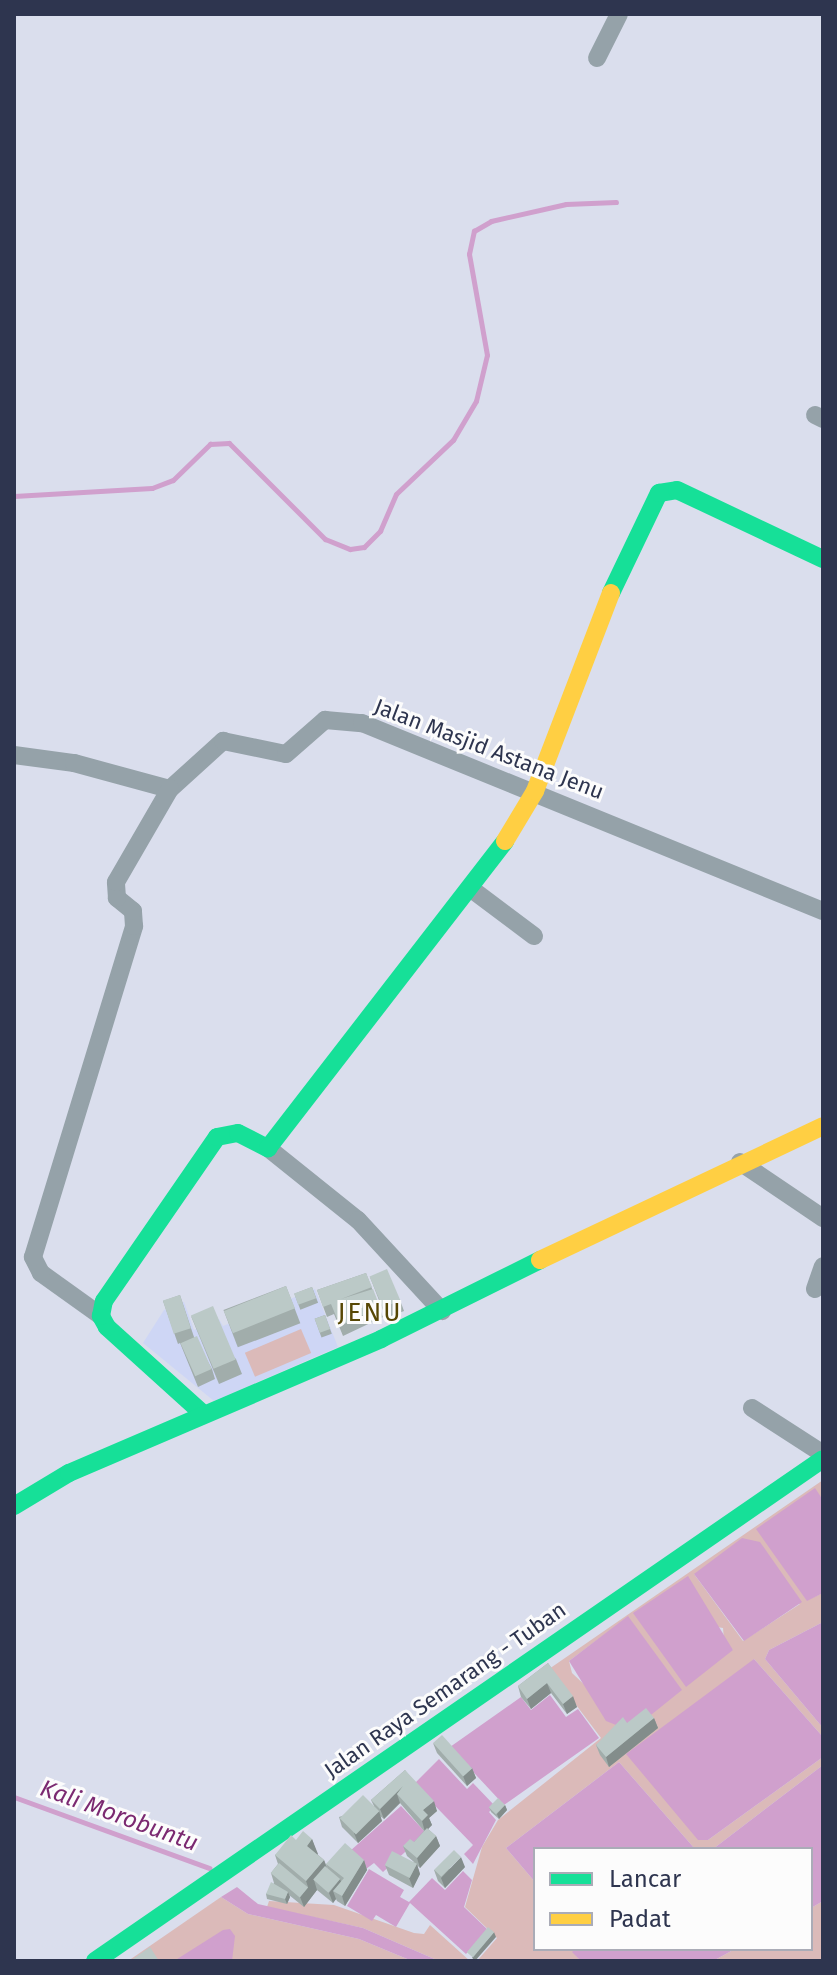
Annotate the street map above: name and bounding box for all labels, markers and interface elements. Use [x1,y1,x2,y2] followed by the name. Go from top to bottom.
[371,693,607,805] street label: Jalan Masjid Astana Jenu
[338,1297,402,1329] district label: JENU
[319,1596,571,1784] street label: Jalan Raya Semarang - Tuban
[36,1774,202,1858] water label: Kali Morobuntu
[533,1847,813,1951] legend
[609,1865,681,1893] text: Lancar
[609,1905,671,1933] text: Padat

